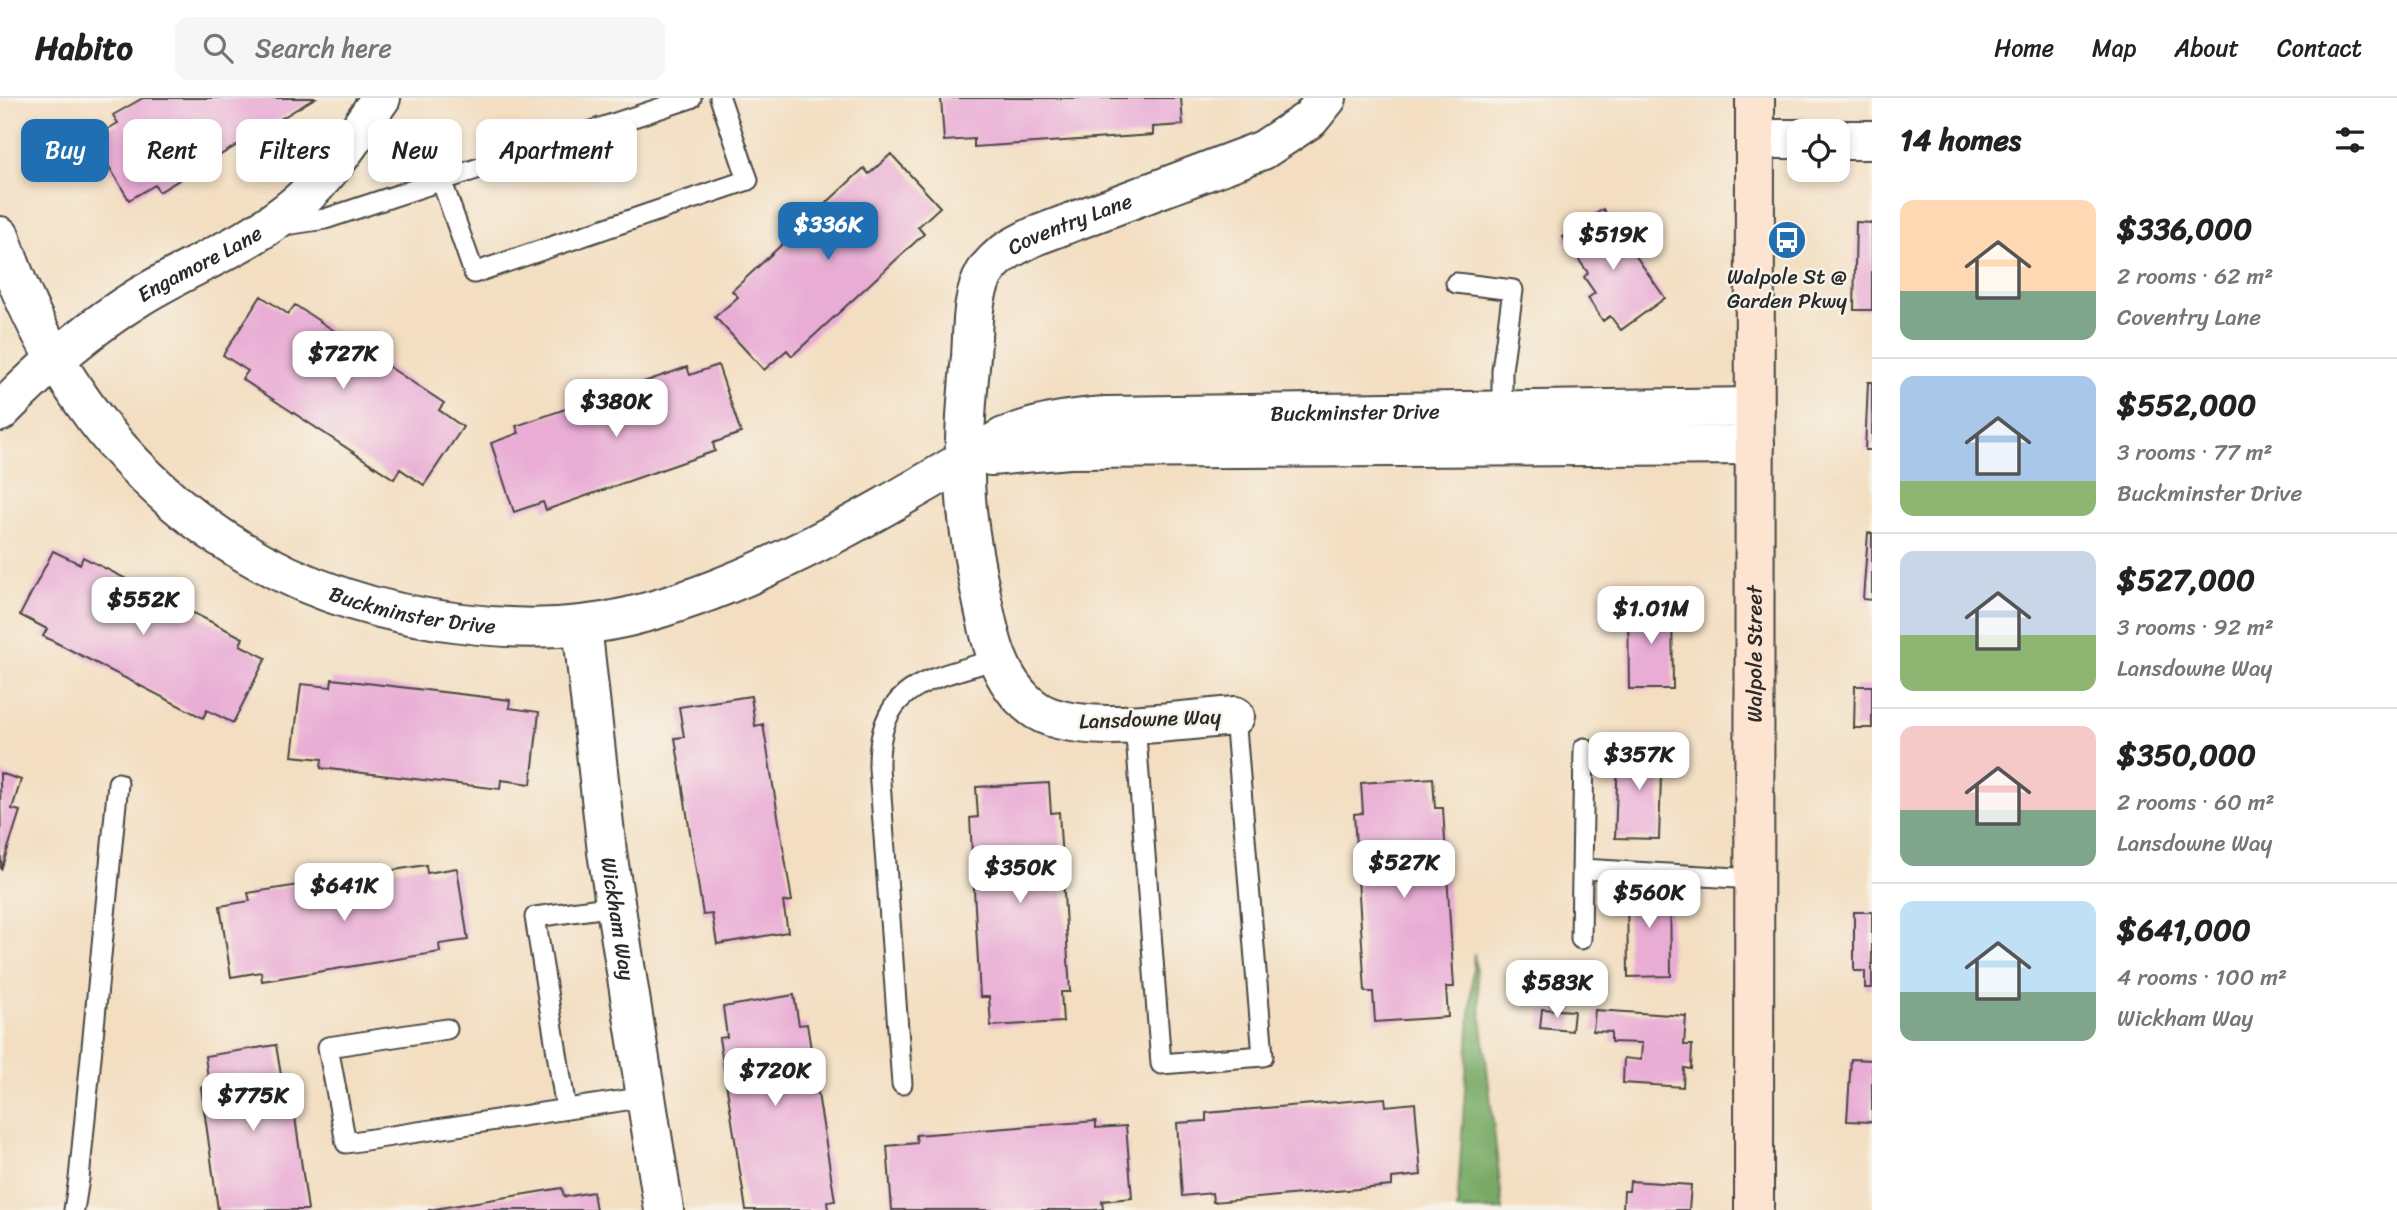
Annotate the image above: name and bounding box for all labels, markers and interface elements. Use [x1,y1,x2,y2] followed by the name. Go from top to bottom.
[175,17,665,80] search box
[35,19,133,77] text: Habito
[255,25,392,71] text: Search here
[1994,27,2054,69] text: Home
[2092,27,2136,69] text: Map
[2174,27,2239,69] text: About
[2277,27,2362,69] text: Contact
[199,29,237,67] icon: search
[1900,113,2021,167] text: 14 homes
[21,119,109,182] chip: Buy
[123,119,222,182] chip: Rent
[236,119,354,182] chip: Filters
[368,119,462,182] chip: New
[476,119,637,182] chip: Apartment
[1787,119,1850,182] map controls
[1787,119,1850,182] button: locate
[2331,121,2369,159] icon: filters
[1000,182,1138,266] street label: Coventry Lane
[779,202,877,262] pin: $336K
[2117,202,2252,256] text: $336,000
[794,204,862,245] text: $336K
[1564,212,1662,272] pin: $519K
[1579,214,1647,255] text: $519K
[130,215,270,313] street label: Engamore Lane
[1766,219,1808,261] bus stop icon: Walpole St @ Garden Pkwy
[1956,228,2040,312] icon: home
[2117,256,2273,297] text: 2 rooms · 62 m²
[1727,258,1847,320] place label: Walpole St @ Garden Pkwy
[2117,297,2261,338] text: Coventry Lane
[294,331,392,391] pin: $727K
[309,333,378,374] text: $727K
[2117,378,2256,432] text: $552,000
[567,380,665,439] pin: $380K
[581,381,651,422] text: $380K
[1270,392,1440,433] street label: Buckminster Drive
[1956,404,2040,488] icon: home
[2117,432,2273,473] text: 3 rooms · 77 m²
[2117,473,2302,514] text: Buckminster Drive
[2117,553,2255,607] text: $527,000
[324,575,497,645] street label: Buckminster Drive
[94,578,192,637] pin: $552K
[108,579,178,620] text: $552K
[1956,579,2040,663] icon: home
[1735,584,1774,723] street label: Walpole Street
[1594,587,1708,646] pin: $1.01M
[1613,588,1689,629] text: $1.01M
[2117,607,2274,648] text: 3 rooms · 92 m²
[2117,648,2272,689] text: Lansdowne Way
[1078,698,1222,740] street label: Lansdowne Way
[2117,728,2256,782] text: $350,000
[1590,732,1688,792] pin: $357K
[1604,734,1674,775] text: $357K
[1956,754,2040,838] icon: home
[2117,782,2275,823] text: 2 rooms · 60 m²
[2117,823,2272,864] text: Lansdowne Way
[1355,840,1453,900] pin: $527K
[1369,842,1439,883] text: $527K
[971,846,1069,905] pin: $350K
[985,847,1055,888] text: $350K
[589,854,646,983] street label: Wickham Way
[295,864,393,923] pin: $641K
[311,865,377,906] text: $641K
[1600,870,1698,930] pin: $560K
[1613,872,1685,913] text: $560K
[2117,903,2251,957] text: $641,000
[1956,929,2040,1013] icon: home
[2117,957,2287,998] text: 4 rooms · 100 m²
[1508,960,1606,1020] pin: $583K
[1522,962,1592,1003] text: $583K
[2117,998,2253,1039] text: Wickham Way
[726,1048,824,1108] pin: $720K
[740,1050,810,1091] text: $720K
[204,1074,302,1133] pin: $775K
[218,1075,288,1116] text: $775K

